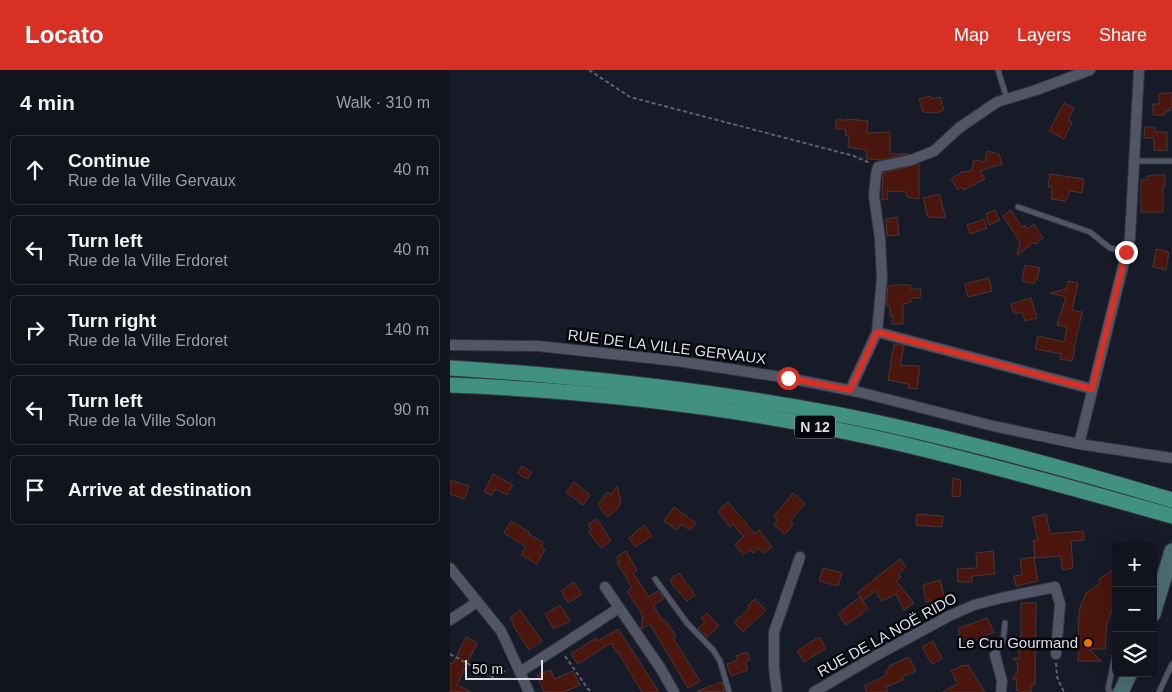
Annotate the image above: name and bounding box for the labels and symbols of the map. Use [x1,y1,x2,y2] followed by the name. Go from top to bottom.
[1115,241,1138,264] route end
[567,326,767,367] street label: RUE DE LA VILLE GERVAUX
[777,367,800,390] route start
[795,416,835,438] road number: N 12
[814,589,959,680] street label: RUE DE LA NOË RIDO
[958,634,1078,651] place label: Le Cru Gourmand
[1082,637,1094,649] marker: Le Cru Gourmand
[465,657,542,680] scale bar

